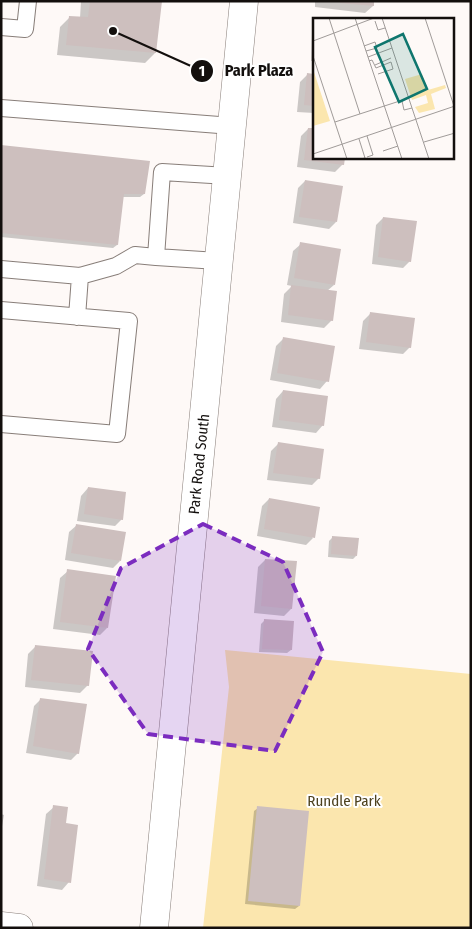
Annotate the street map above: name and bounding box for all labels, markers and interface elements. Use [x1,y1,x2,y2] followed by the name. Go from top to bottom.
[313,18,454,159] inset map
[189,55,303,86] callout: Park Plaza
[225,61,293,80] text: Park Plaza
[199,62,205,80] text: 1
[185,413,213,515] street label: Park Road South
[307,792,381,810] park label: Rundle Park

